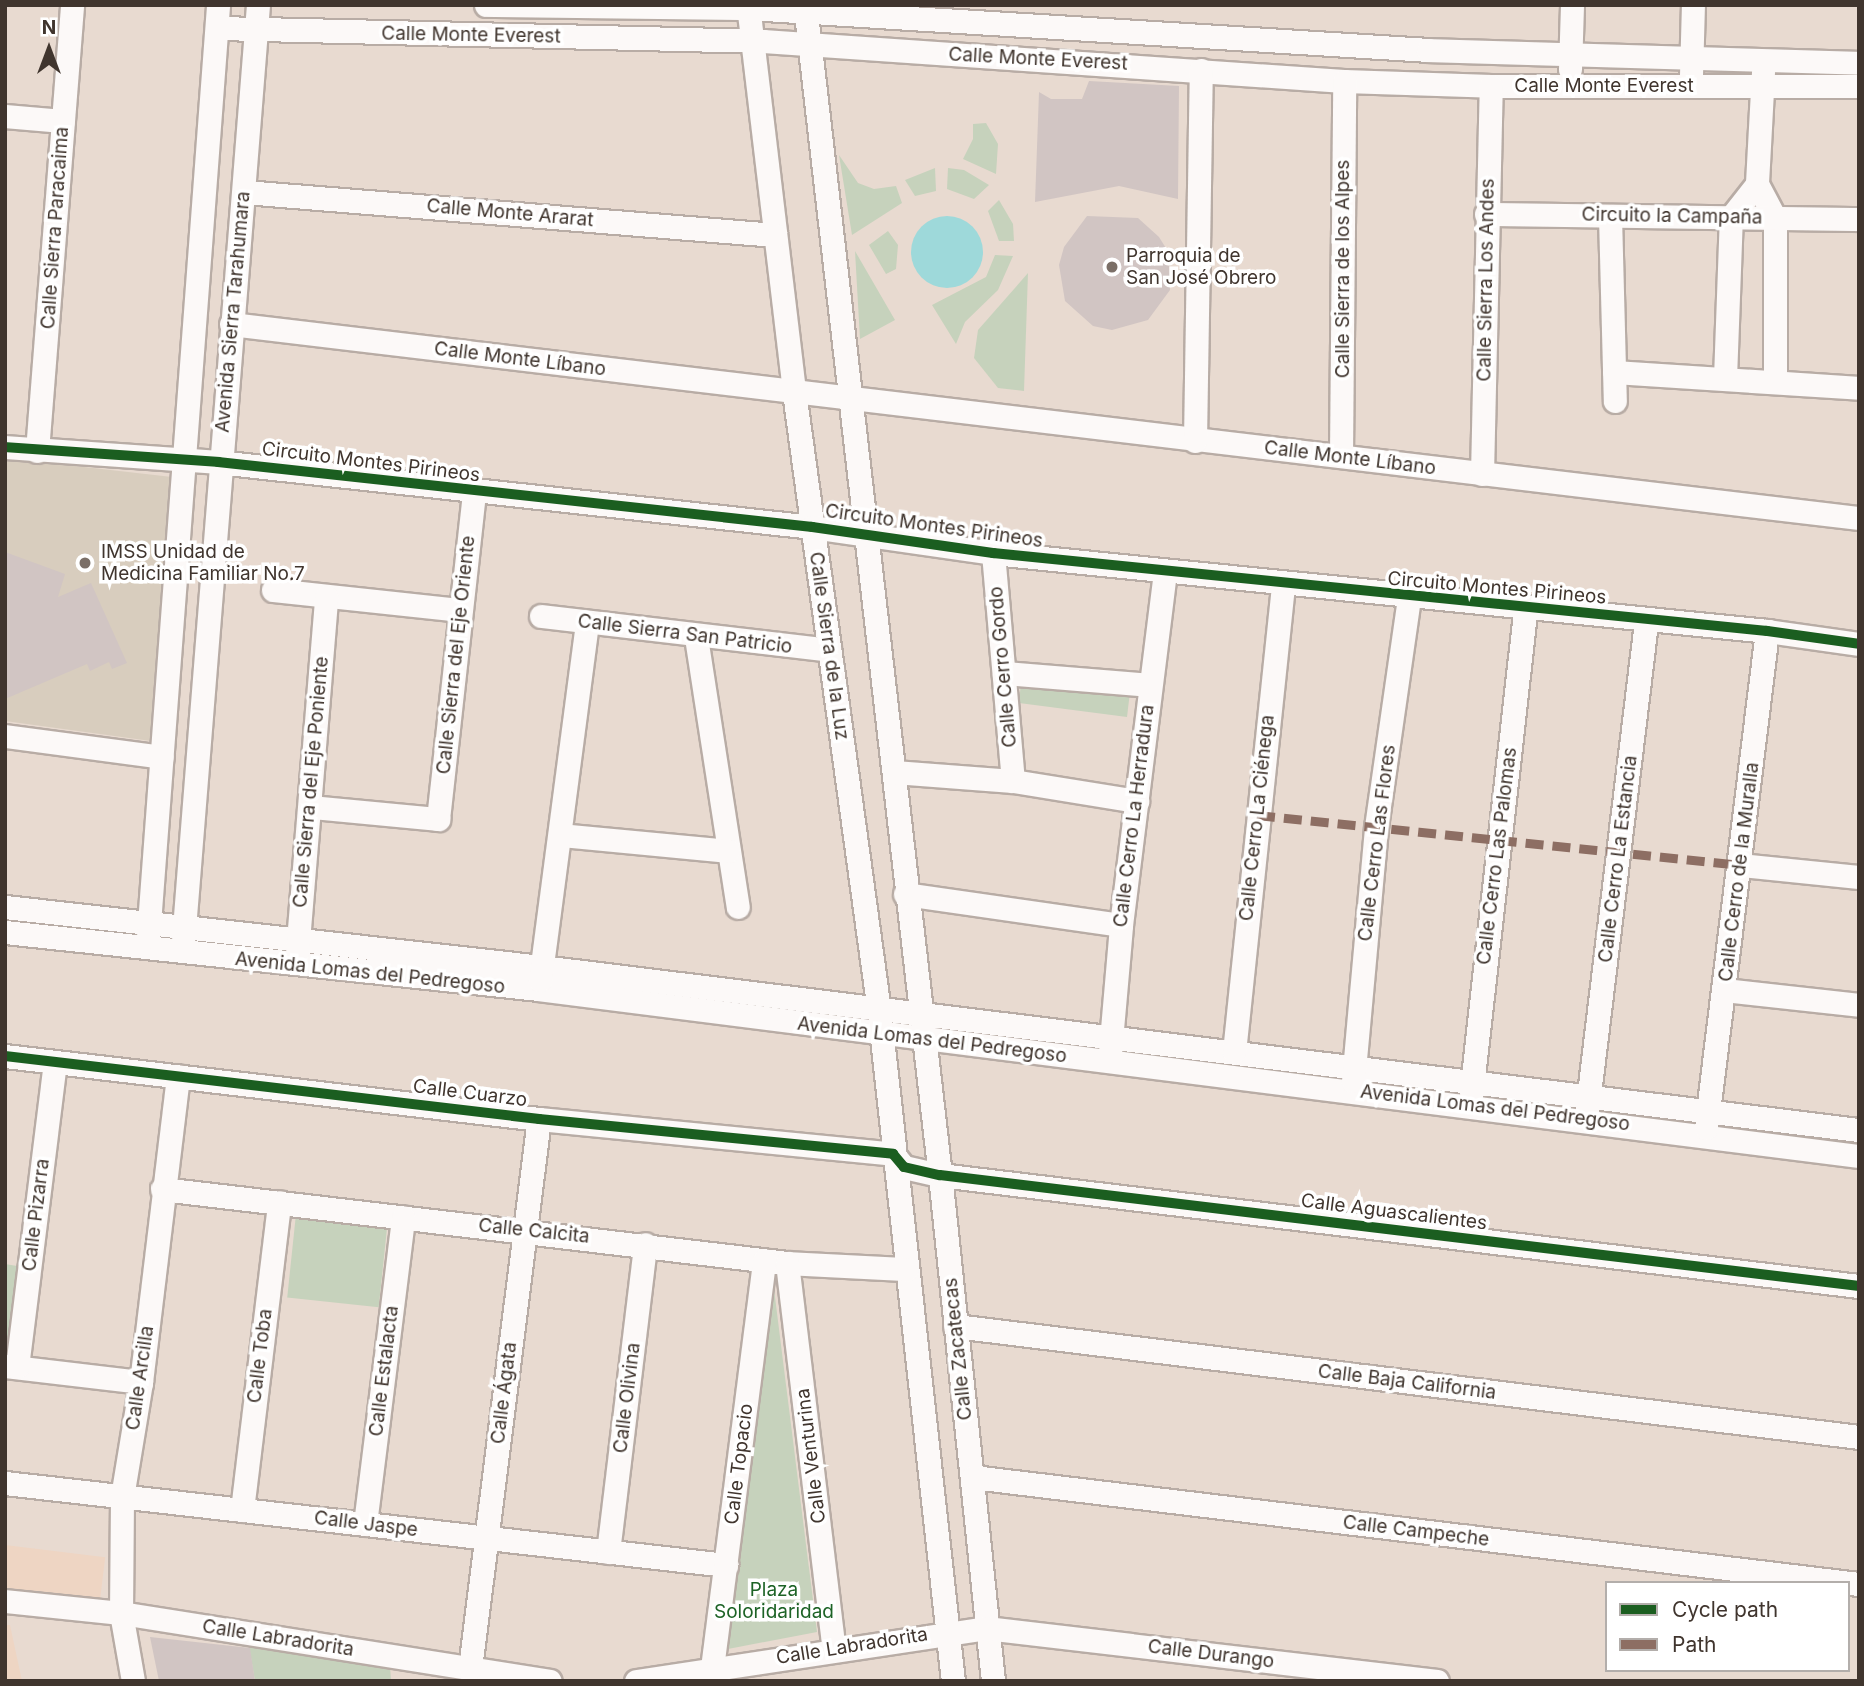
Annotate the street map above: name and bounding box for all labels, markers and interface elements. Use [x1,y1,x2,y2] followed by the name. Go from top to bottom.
[14,14,84,84] north arrow
[42,16,56,39] text: N
[381,22,561,48] street label: Calle Monte Everest
[948,43,1128,75] street label: Calle Monte Everest
[1514,75,1694,97] street label: Calle Monte Everest
[37,126,73,330] street label: Calle Sierra Paracaima
[1332,160,1354,378] street label: Calle Sierra de los Alpes
[1473,178,1499,382] street label: Calle Sierra Los Andes
[211,190,255,434] street label: Avenida Sierra Tarahumara
[426,194,594,232] street label: Calle Monte Ararat
[1581,203,1763,229] street label: Circuito la Campaña
[1126,245,1276,289] place label: Parroquia de San José Obrero
[1104,259,1120,275] marker: Parroquia de San José Obrero
[433,337,607,381] street label: Calle Monte Líbano
[1263,436,1437,480] street label: Calle Monte Líbano
[261,437,481,487] street label: Circuito Montes Pirineos
[824,499,1044,553] street label: Circuito Montes Pirineos
[432,535,480,775] street label: Calle Sierra del Eje Oriente
[101,541,305,585] place label: IMSS Unidad de Medicina Familiar No.7
[805,550,853,742] street label: Calle Sierra de la Luz
[75,553,95,573] marker: IMSS Unidad de Medicina Familiar No.7
[1387,567,1607,609] street label: Circuito Montes Pirineos
[985,586,1021,748] street label: Calle Cerro Gordo
[576,610,794,658] street label: Calle Sierra San Patricio
[289,655,333,909] street label: Calle Sierra del Eje Poniente
[1109,703,1159,929] street label: Calle Cerro La Herradura
[1235,714,1279,922] street label: Calle Cerro La Ciénega
[1354,743,1400,943] street label: Calle Cerro Las Flores
[1472,746,1522,966] street label: Calle Cerro Las Palomas
[1594,754,1642,964] street label: Calle Cerro La Estancia
[1714,761,1764,983] street label: Calle Cerro de la Muralla
[234,947,506,999] street label: Avenida Lomas del Pedregoso
[796,1012,1068,1068] street label: Avenida Lomas del Pedregoso
[412,1075,528,1111] street label: Calle Cuarzo
[1359,1080,1631,1136] street label: Avenida Lomas del Pedregoso
[18,1157,54,1273] street label: Calle Pizarra
[1300,1189,1488,1235] street label: Calle Aguascalientes
[477,1214,591,1248] street label: Calle Calcita
[939,1277,977,1421] street label: Calle Zacatecas
[365,1304,403,1438] street label: Calle Estalacta
[243,1308,277,1404] street label: Calle Toba
[121,1324,159,1432] street label: Calle Arcilla
[486,1341,522,1445] street label: Calle Ágata
[609,1341,645,1455] street label: Calle Olivina
[1317,1360,1497,1404] street label: Calle Baja California
[791,1387,831,1525] street label: Calle Venturina
[720,1402,758,1526] street label: Calle Topacio
[313,1506,419,1542] street label: Calle Jaspe
[1342,1511,1490,1551] street label: Calle Campeche
[714,1579,834,1623] park label: Plaza Soloridaridad
[1605,1581,1850,1672] legend
[1672,1597,1778,1622] text: Cycle path
[201,1615,355,1661] street label: Calle Labradorita
[775,1623,929,1669] street label: Calle Labradorita
[1672,1632,1717,1657] text: Path
[1146,1635,1276,1673] street label: Calle Durango

